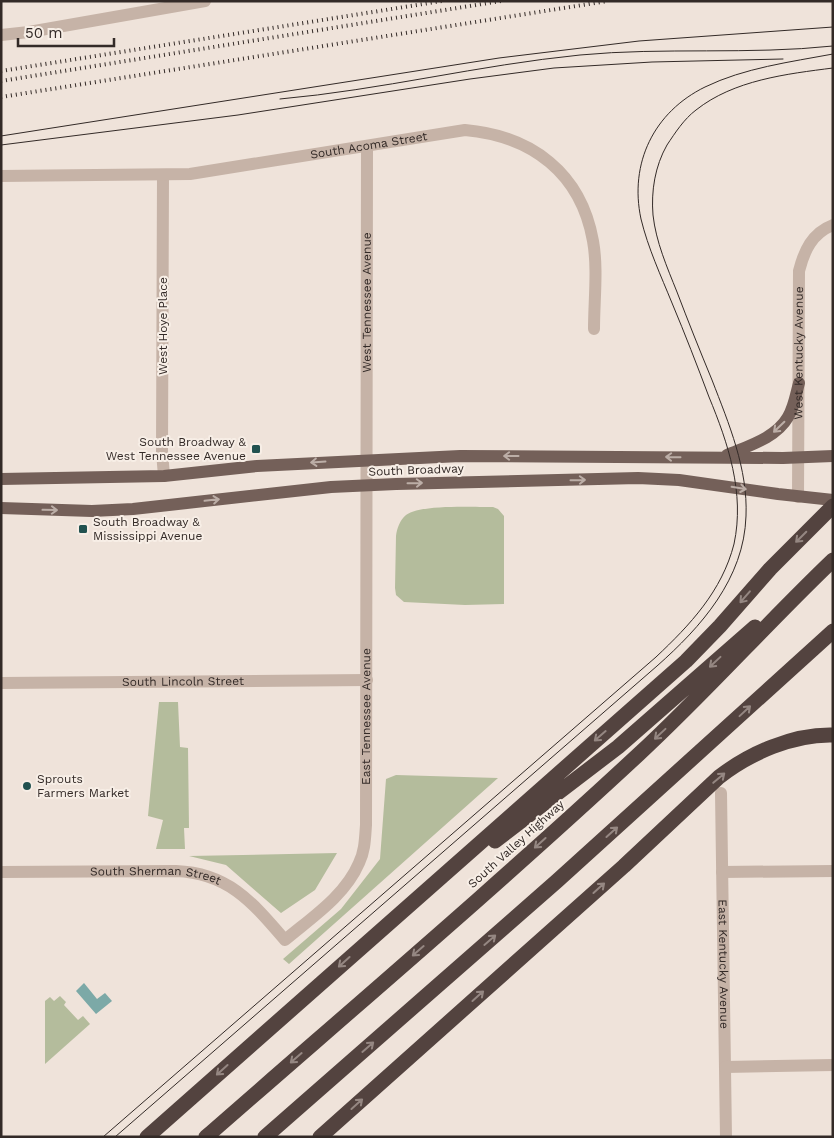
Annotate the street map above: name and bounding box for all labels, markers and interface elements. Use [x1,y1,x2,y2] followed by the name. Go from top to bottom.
[18,15,114,47] scale bar
[25,24,62,42] text: 50 m
[309,129,428,162] street label: South Acoma Street
[360,232,374,373] street label: West Tennessee Avenue
[156,277,170,375] street label: West Hoye Place
[791,286,806,420] street label: West Kentucky Avenue
[773,421,786,433] one-way arrow
[106,435,247,463] place label: South Broadway & West Tennessee Avenue
[250,443,262,455] marker: South Broadway & West Tennessee Avenue
[503,451,520,461] one-way arrow
[666,452,682,461] one-way arrow
[310,458,326,467] one-way arrow
[368,461,465,479] street label: South Broadway
[569,475,585,484] one-way arrow
[406,478,423,488] one-way arrow
[731,484,747,494] one-way arrow
[204,495,220,505] one-way arrow
[42,505,58,514] one-way arrow
[93,515,202,543] place label: South Broadway & Mississippi Avenue
[77,523,89,535] marker: South Broadway & Mississippi Avenue
[795,531,807,543] one-way arrow
[739,590,750,603] one-way arrow
[359,648,373,785] street label: East Tennessee Avenue
[709,656,722,668] one-way arrow
[122,674,244,689] street label: South Lincoln Street
[739,705,752,717] one-way arrow
[654,728,666,740] one-way arrow
[594,731,607,742] one-way arrow
[37,772,129,800] place label: Sprouts Farmers Market
[712,772,725,783] one-way arrow
[21,780,33,792] marker: Sprouts Farmers Market
[465,797,568,891] street label: South Valley Highway
[605,826,618,838] one-way arrow
[533,838,546,849] one-way arrow
[90,864,223,888] street label: South Sherman Street
[593,882,606,894] one-way arrow
[716,899,731,1029] street label: East Kentucky Avenue
[483,935,496,946] one-way arrow
[411,945,424,957] one-way arrow
[338,956,351,967] one-way arrow
[471,990,484,1002] one-way arrow
[361,1041,374,1053] one-way arrow
[289,1052,302,1064] one-way arrow
[216,1064,229,1076] one-way arrow
[350,1098,363,1110] one-way arrow

